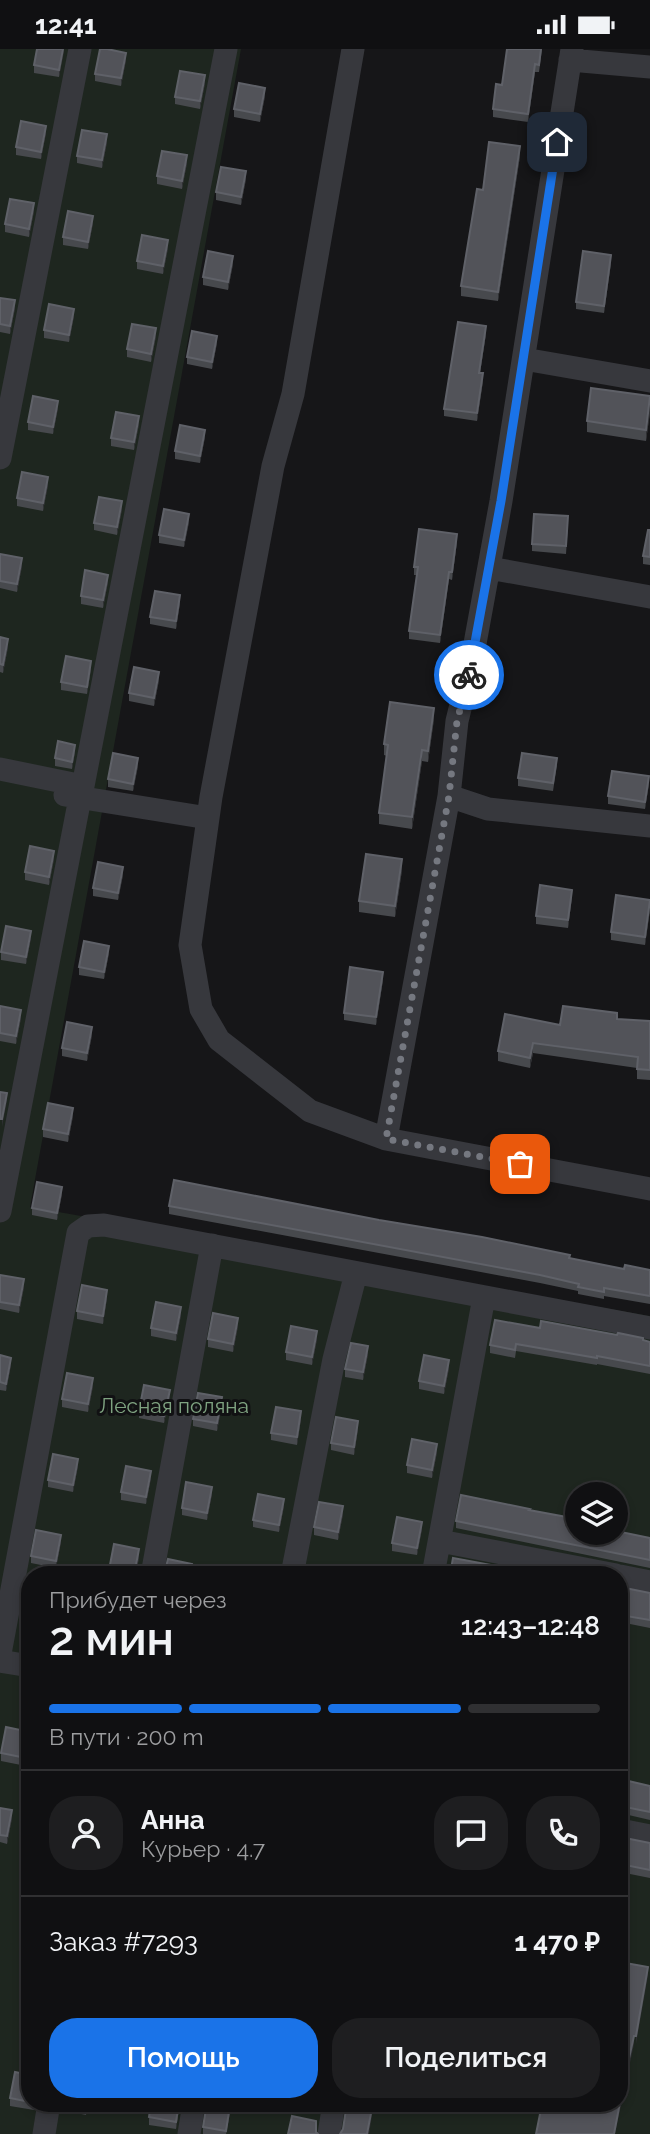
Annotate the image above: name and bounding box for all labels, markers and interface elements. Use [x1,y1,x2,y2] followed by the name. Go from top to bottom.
[35,10,97,40] text: 12:41
[527,112,587,172] pin
[538,123,576,161] icon: home
[434,640,504,710] courier
[450,656,488,694] icon: bike
[490,1134,550,1194] pin
[501,1145,539,1183] icon: bag
[99,1393,249,1418] park label: Лесная поляна
[565,1482,628,1545] map controls
[565,1482,628,1545] button: layers
[49,1586,227,1613] text: Прибудет через
[461,1611,600,1641] text: 12:43–12:48
[49,1612,174,1666] text: 2 мин
[49,1723,204,1750] text: В пути · 200 m
[49,1796,123,1870] button: person
[434,1796,508,1870] button: chat
[526,1796,600,1870] button: phone
[141,1805,205,1835] text: Анна
[141,1835,265,1862] text: Курьер · 4.7
[49,1927,198,1957] text: Заказ #7293
[514,1927,600,1957] text: 1 470 ₽
[49,2018,318,2098] button: Помощь
[332,2018,600,2098] button: Поделиться

